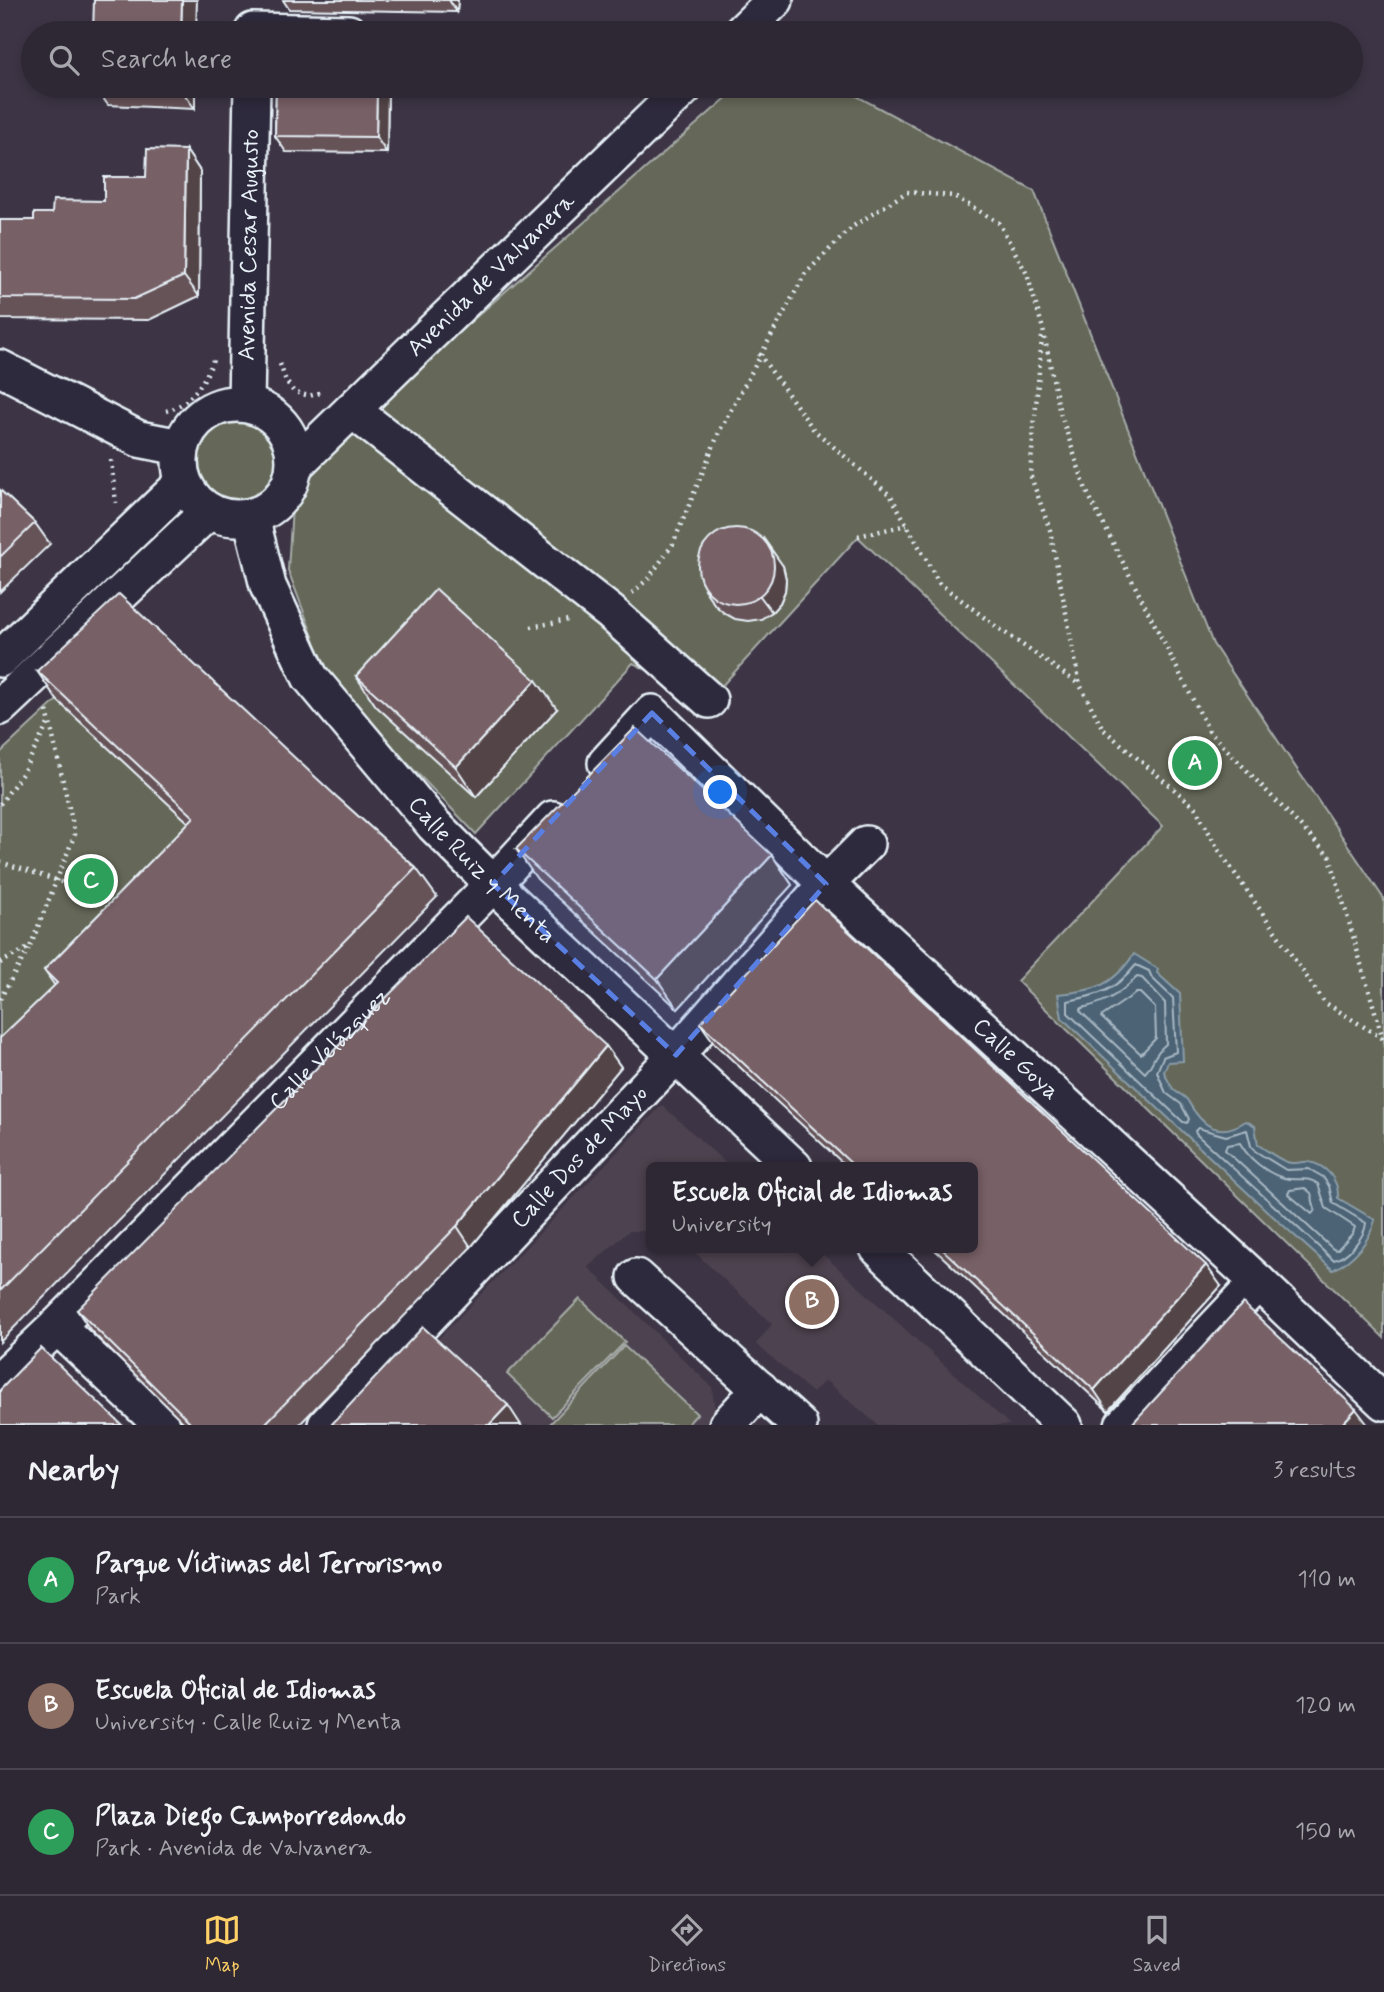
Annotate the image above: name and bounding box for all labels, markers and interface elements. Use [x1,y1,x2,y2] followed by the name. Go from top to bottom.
[21,21,1363,98] search box
[45,41,83,79] icon: search
[101,43,232,77] text: Search here
[231,129,267,361] street label: Avenida Cesar Augusto
[400,186,582,364] street label: Avenida de Valvanera
[1172,737,1218,789] pin: A
[703,775,737,809] your location
[401,790,563,951] street label: Calle Ruiz y Menta
[68,855,114,907] pin: C
[262,981,397,1117] street label: Calle Velázquez
[966,1011,1066,1107] street label: Calle Goya
[504,1079,655,1235] street label: Calle Dos de Mayo
[646,1162,978,1253] popup
[672,1176,952,1210] text: Escuela Oficial de Idiomas
[672,1210,772,1240] text: University
[789,1276,835,1328] pin: B
[28,1451,119,1490] text: Nearby
[1273,1456,1356,1486] text: 3 results
[95,1548,442,1582] text: Parque Víctimas del Terrorismo
[43,1565,59,1595] text: A
[1297,1565,1356,1595] text: 110 m
[95,1582,141,1612] text: Park
[95,1674,376,1708] text: Escuela Oficial de Idiomas
[44,1691,58,1721] text: B
[1295,1691,1356,1721] text: 120 m
[95,1708,402,1738] text: University · Calle Ruiz y Menta
[95,1800,406,1834] text: Plaza Diego Camporredondo
[43,1817,59,1847] text: C
[1295,1817,1356,1847] text: 150 m
[95,1834,372,1864] text: Park · Avenida de Valvanera
[203,1911,241,1978] tab: Map
[648,1911,726,1978] tab: Directions
[1133,1911,1181,1978] tab: Saved

